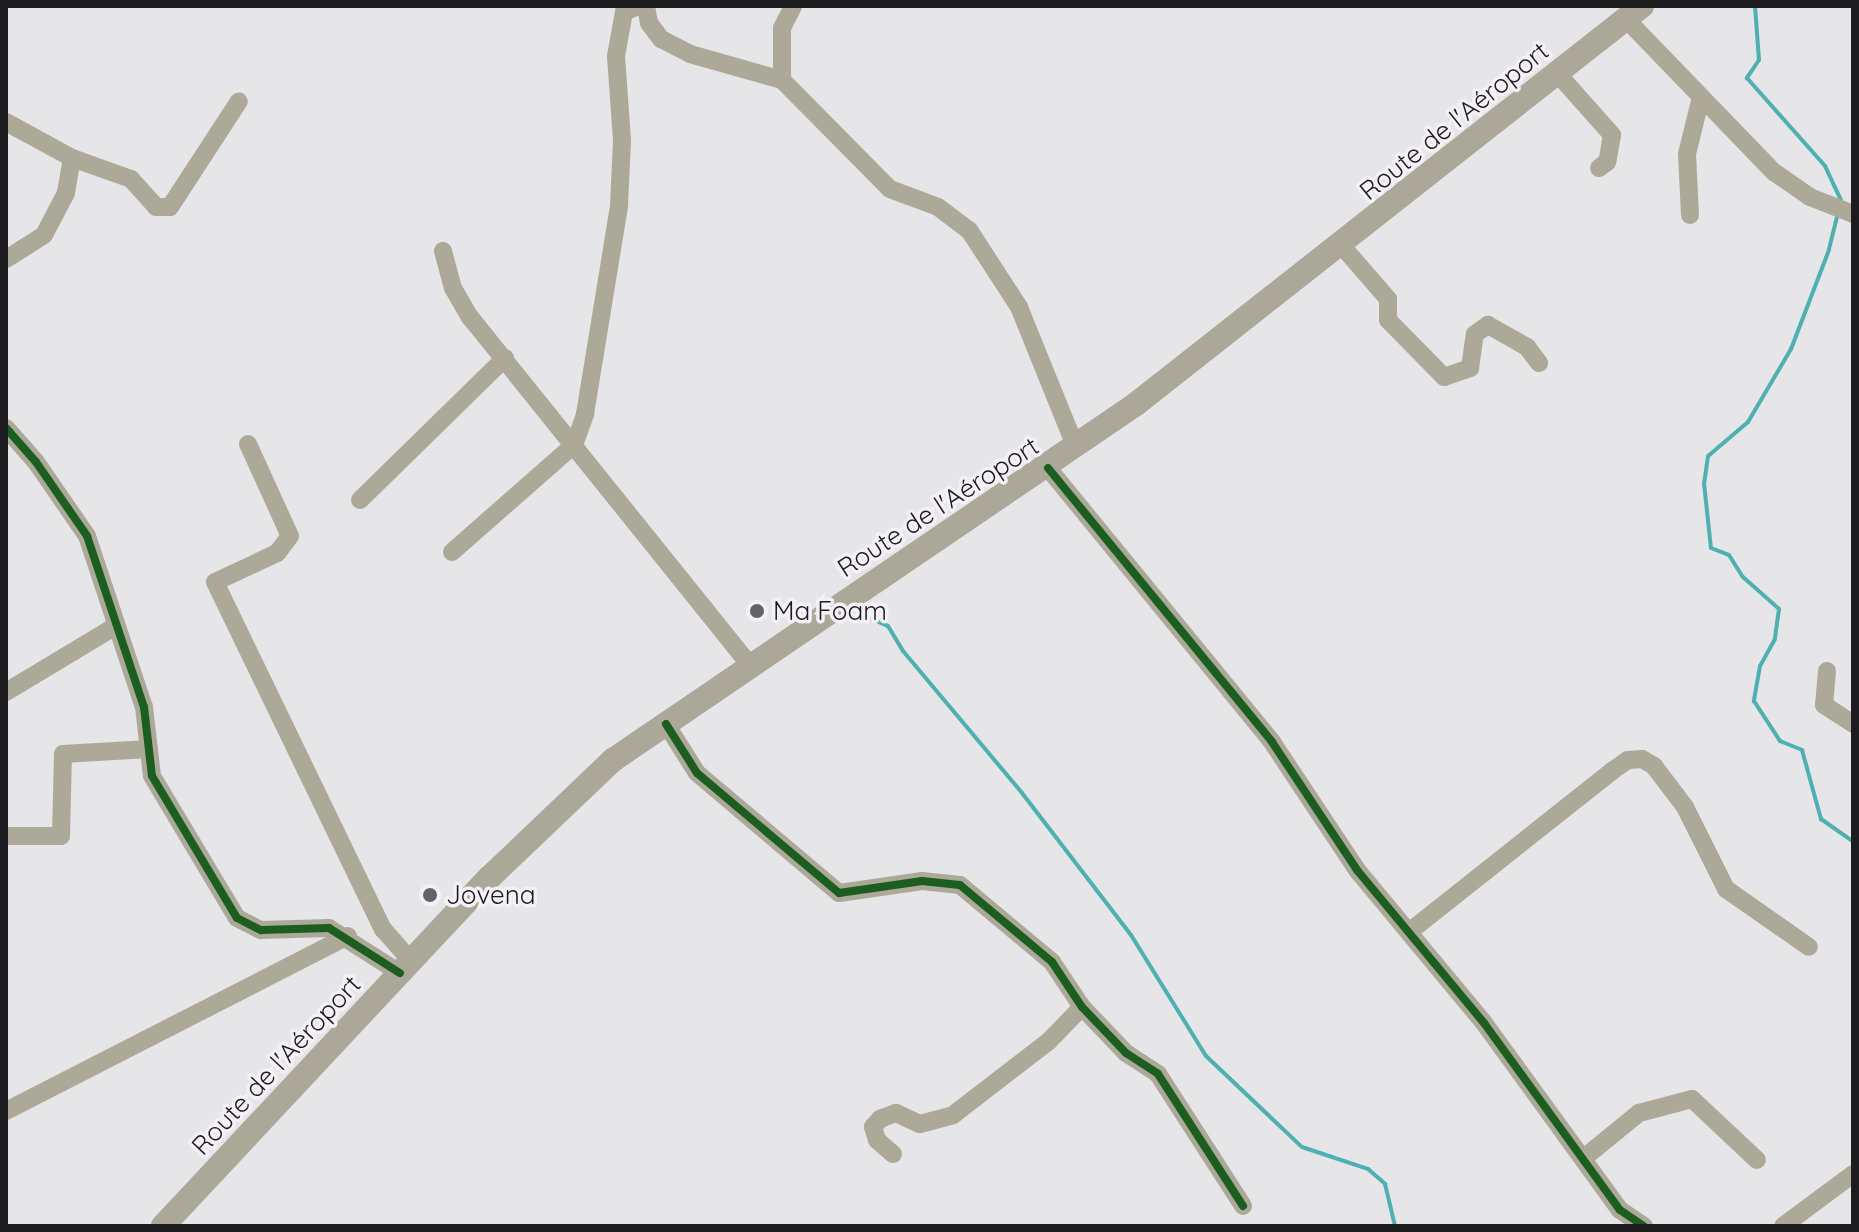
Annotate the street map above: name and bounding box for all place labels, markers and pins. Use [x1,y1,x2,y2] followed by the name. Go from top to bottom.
[773,595,887,627] place label: Ma Foam
[748,602,766,620] marker: Ma Foam
[446,879,536,911] place label: Jovena
[421,886,439,904] marker: Jovena

